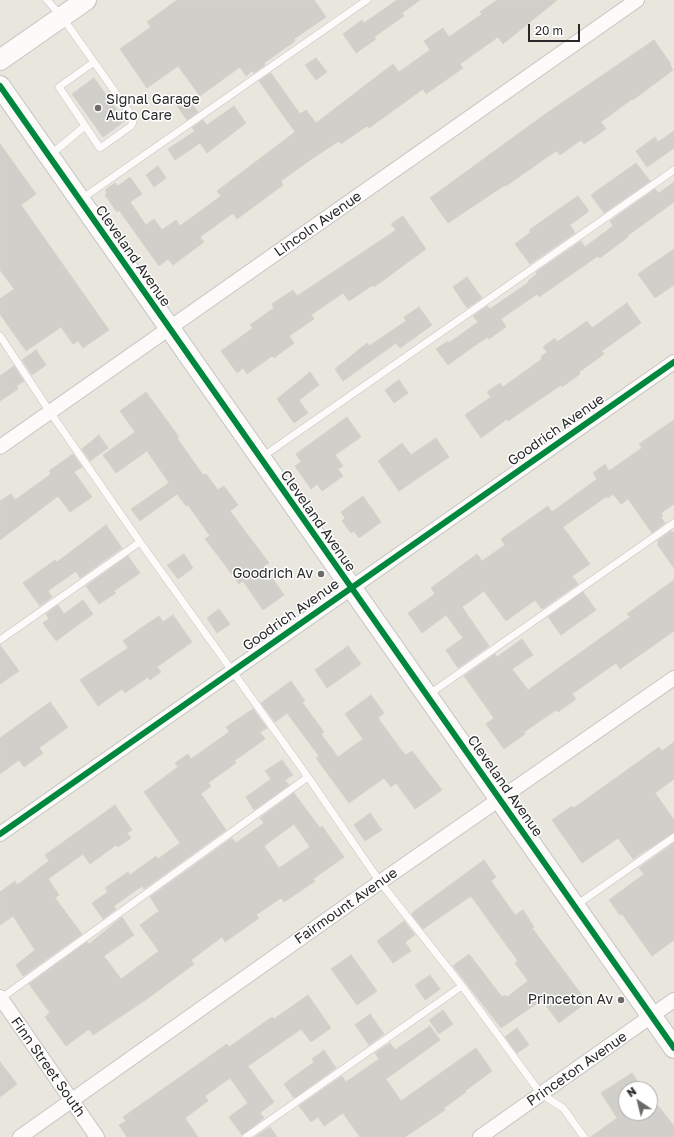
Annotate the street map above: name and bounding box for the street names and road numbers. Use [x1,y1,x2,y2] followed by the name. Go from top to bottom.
[271,188,365,260] street label: Lincoln Avenue
[92,202,174,310] street label: Cleveland Avenue
[505,391,607,469] street label: Goodrich Avenue
[277,467,359,575] street label: Cleveland Avenue
[240,576,342,654] street label: Goodrich Avenue
[464,732,546,840] street label: Cleveland Avenue
[291,864,401,948] street label: Fairmount Avenue
[7,1014,89,1120] street label: Finn Street South
[524,1028,630,1110] street label: Princeton Avenue

